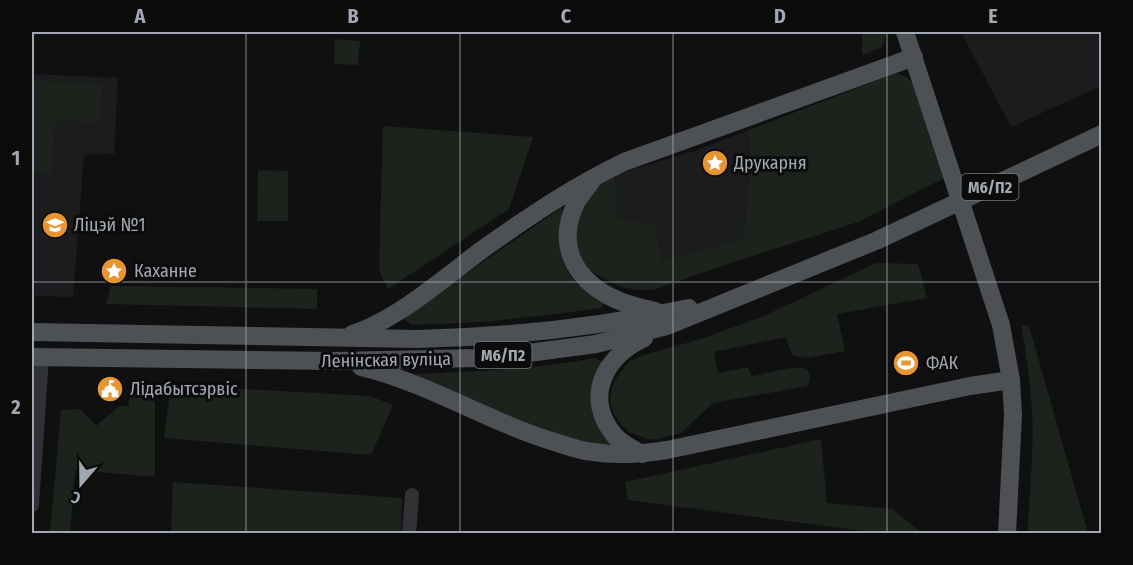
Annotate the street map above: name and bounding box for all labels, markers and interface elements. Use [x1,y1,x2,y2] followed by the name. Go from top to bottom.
[134,4,147,28] text: A
[347,4,359,28] text: B
[561,4,572,28] text: C
[774,4,786,28] text: D
[988,4,998,28] text: E
[12,146,20,170] text: 1
[700,148,730,178] place icon: Друкарня
[733,152,807,174] place label: Друкарня
[962,174,1018,200] road number: М6/П2
[40,210,70,240] school or university icon: Ліцэй №1
[74,214,146,236] place label: Ліцэй №1
[99,256,129,286] place icon: Каханне
[134,260,197,282] place label: Каханне
[474,342,532,368] road number: М6/П2
[321,348,451,372] street label: Ленінская вуліца
[891,348,921,378] sports icon: ФАК
[926,352,959,374] place label: ФАК
[95,374,125,404] public building icon: Лідабытсэрвіс
[130,378,238,400] place label: Лідабытсэрвіс
[10,395,21,419] text: 2
[51,454,111,514] north arrow
[68,487,83,508] text: С

